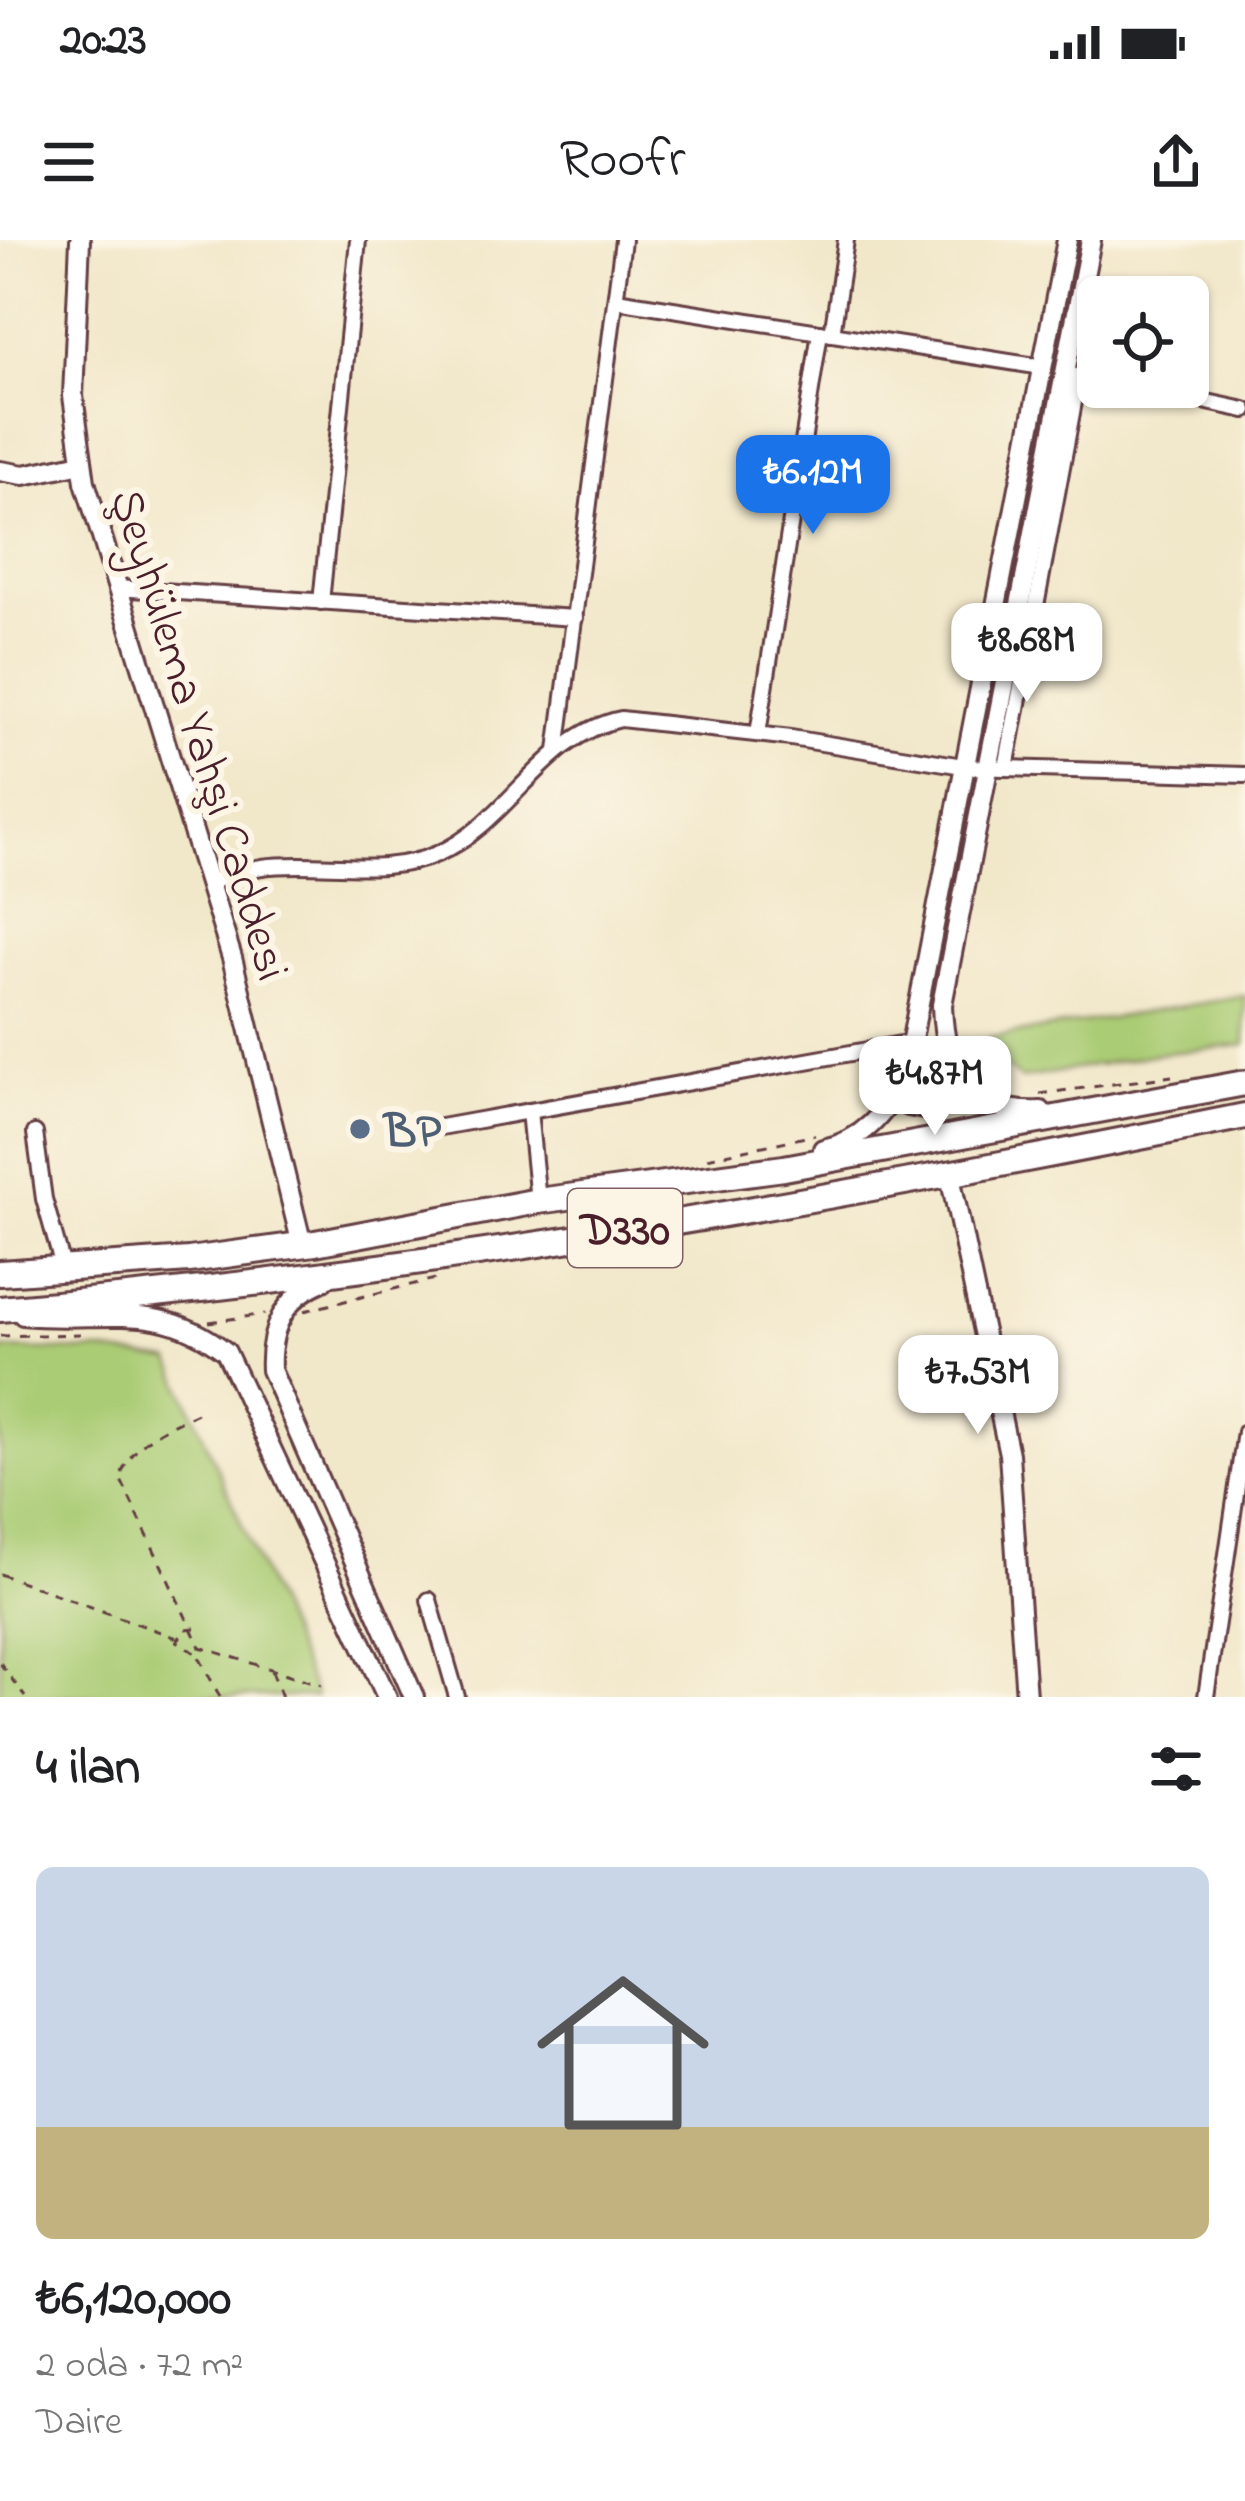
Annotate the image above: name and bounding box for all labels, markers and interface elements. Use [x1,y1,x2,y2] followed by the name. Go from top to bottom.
[60,9,147,75] text: 20:23
[559,123,686,201] text: Roofr
[36,129,102,195] icon: menu
[1143,129,1209,195] icon: share
[1077,276,1209,408] map controls
[1077,276,1209,408] button: locate
[715,435,911,537] pin: ₺6.12M
[763,445,863,502] text: ₺6.12M
[89,481,305,990] street label: Şeyhülema Yahşi Caddesi
[929,603,1125,705] pin: ₺8.68M
[978,613,1076,670] text: ₺8.68M
[837,1036,1033,1138] pin: ₺4.87M
[886,1046,984,1103] text: ₺4.87M
[382,1099,441,1169] place label: BP
[347,1116,373,1142] marker: BP
[568,1189,682,1267] road number: D330
[880,1335,1076,1437] pin: ₺7.53M
[925,1345,1031,1402] text: ₺7.53M
[36,1732,140,1807] text: 4 ilan
[1143,1736,1209,1802] icon: filters
[515,1945,731,2161] icon: home
[36,2263,231,2338] text: ₺6,120,000
[36,2338,243,2395] text: 2 oda · 72 m²
[36,2395,122,2452] text: Daire

